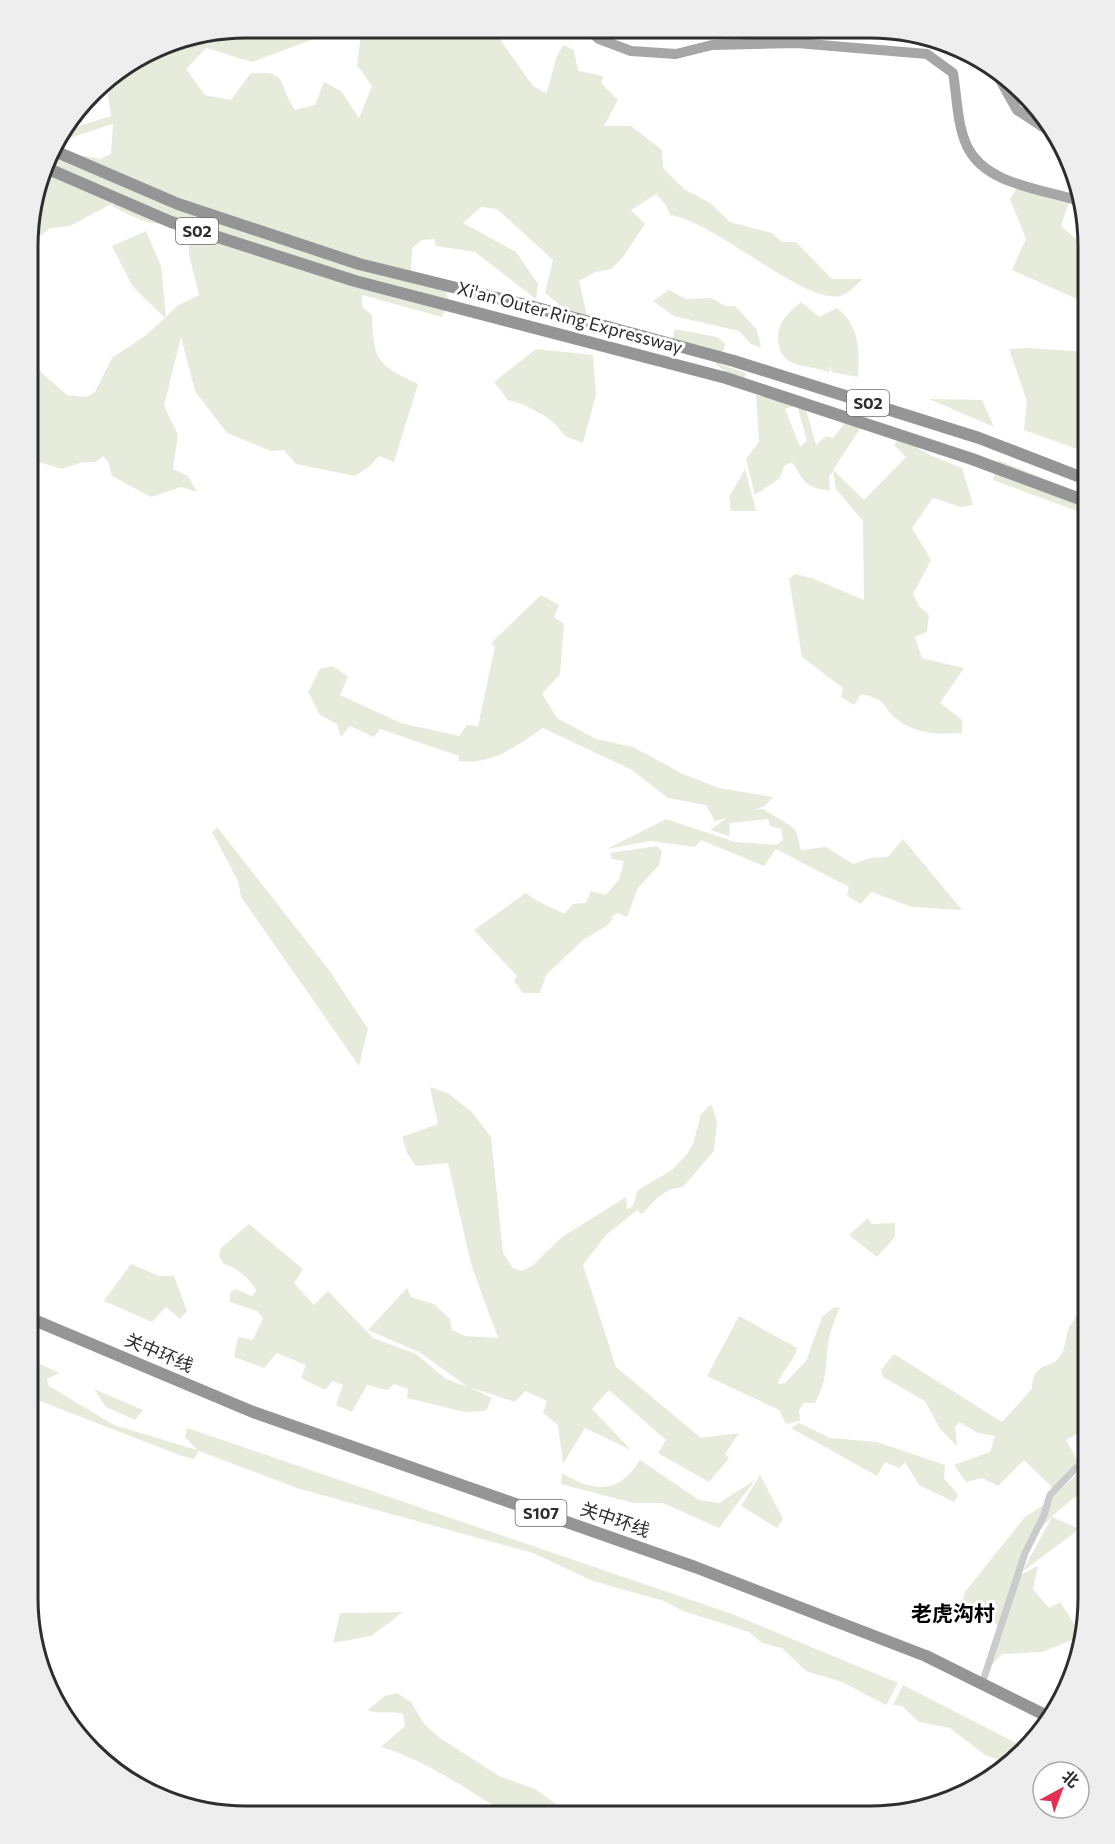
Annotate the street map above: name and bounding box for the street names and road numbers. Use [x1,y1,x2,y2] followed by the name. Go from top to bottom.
[176,218,218,244] road number: S02
[455,276,685,358] street label: Xi'an Outer Ring Expressway
[847,390,889,416] road number: S02
[122,1328,197,1376] street label: 关中环线
[578,1497,653,1541] street label: 关中环线
[516,1500,566,1526] road number: S107

